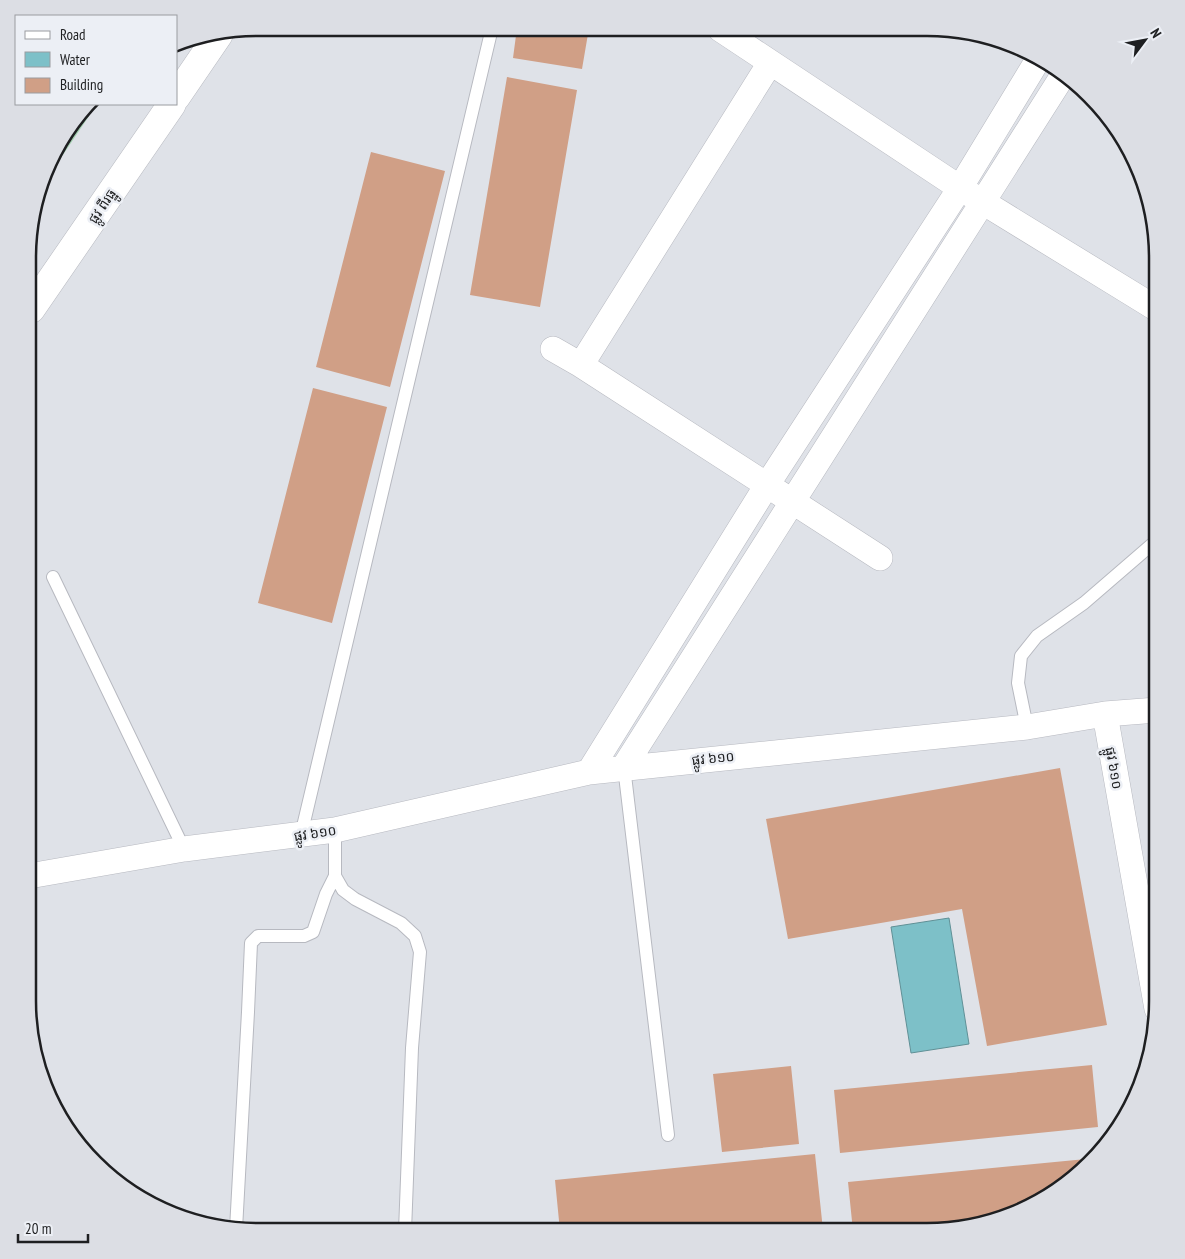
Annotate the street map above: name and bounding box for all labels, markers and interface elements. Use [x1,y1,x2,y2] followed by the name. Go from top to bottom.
[15,15,178,105] legend
[1120,15,1170,65] north arrow
[60,25,86,44] text: Road
[1146,25,1166,41] text: N
[60,50,91,69] text: Water
[60,75,103,94] text: Building
[84,185,123,229] street label: ផ្លូវ ពីរធ្នូ
[1098,745,1127,791] street label: ផ្លូវ ៦១០
[691,747,736,772] street label: ផ្លូវ ៦១០
[292,821,338,848] street label: ផ្លូវ ៦១០
[18,1212,88,1244] scale bar
[25,1219,51,1238] text: 20 m

